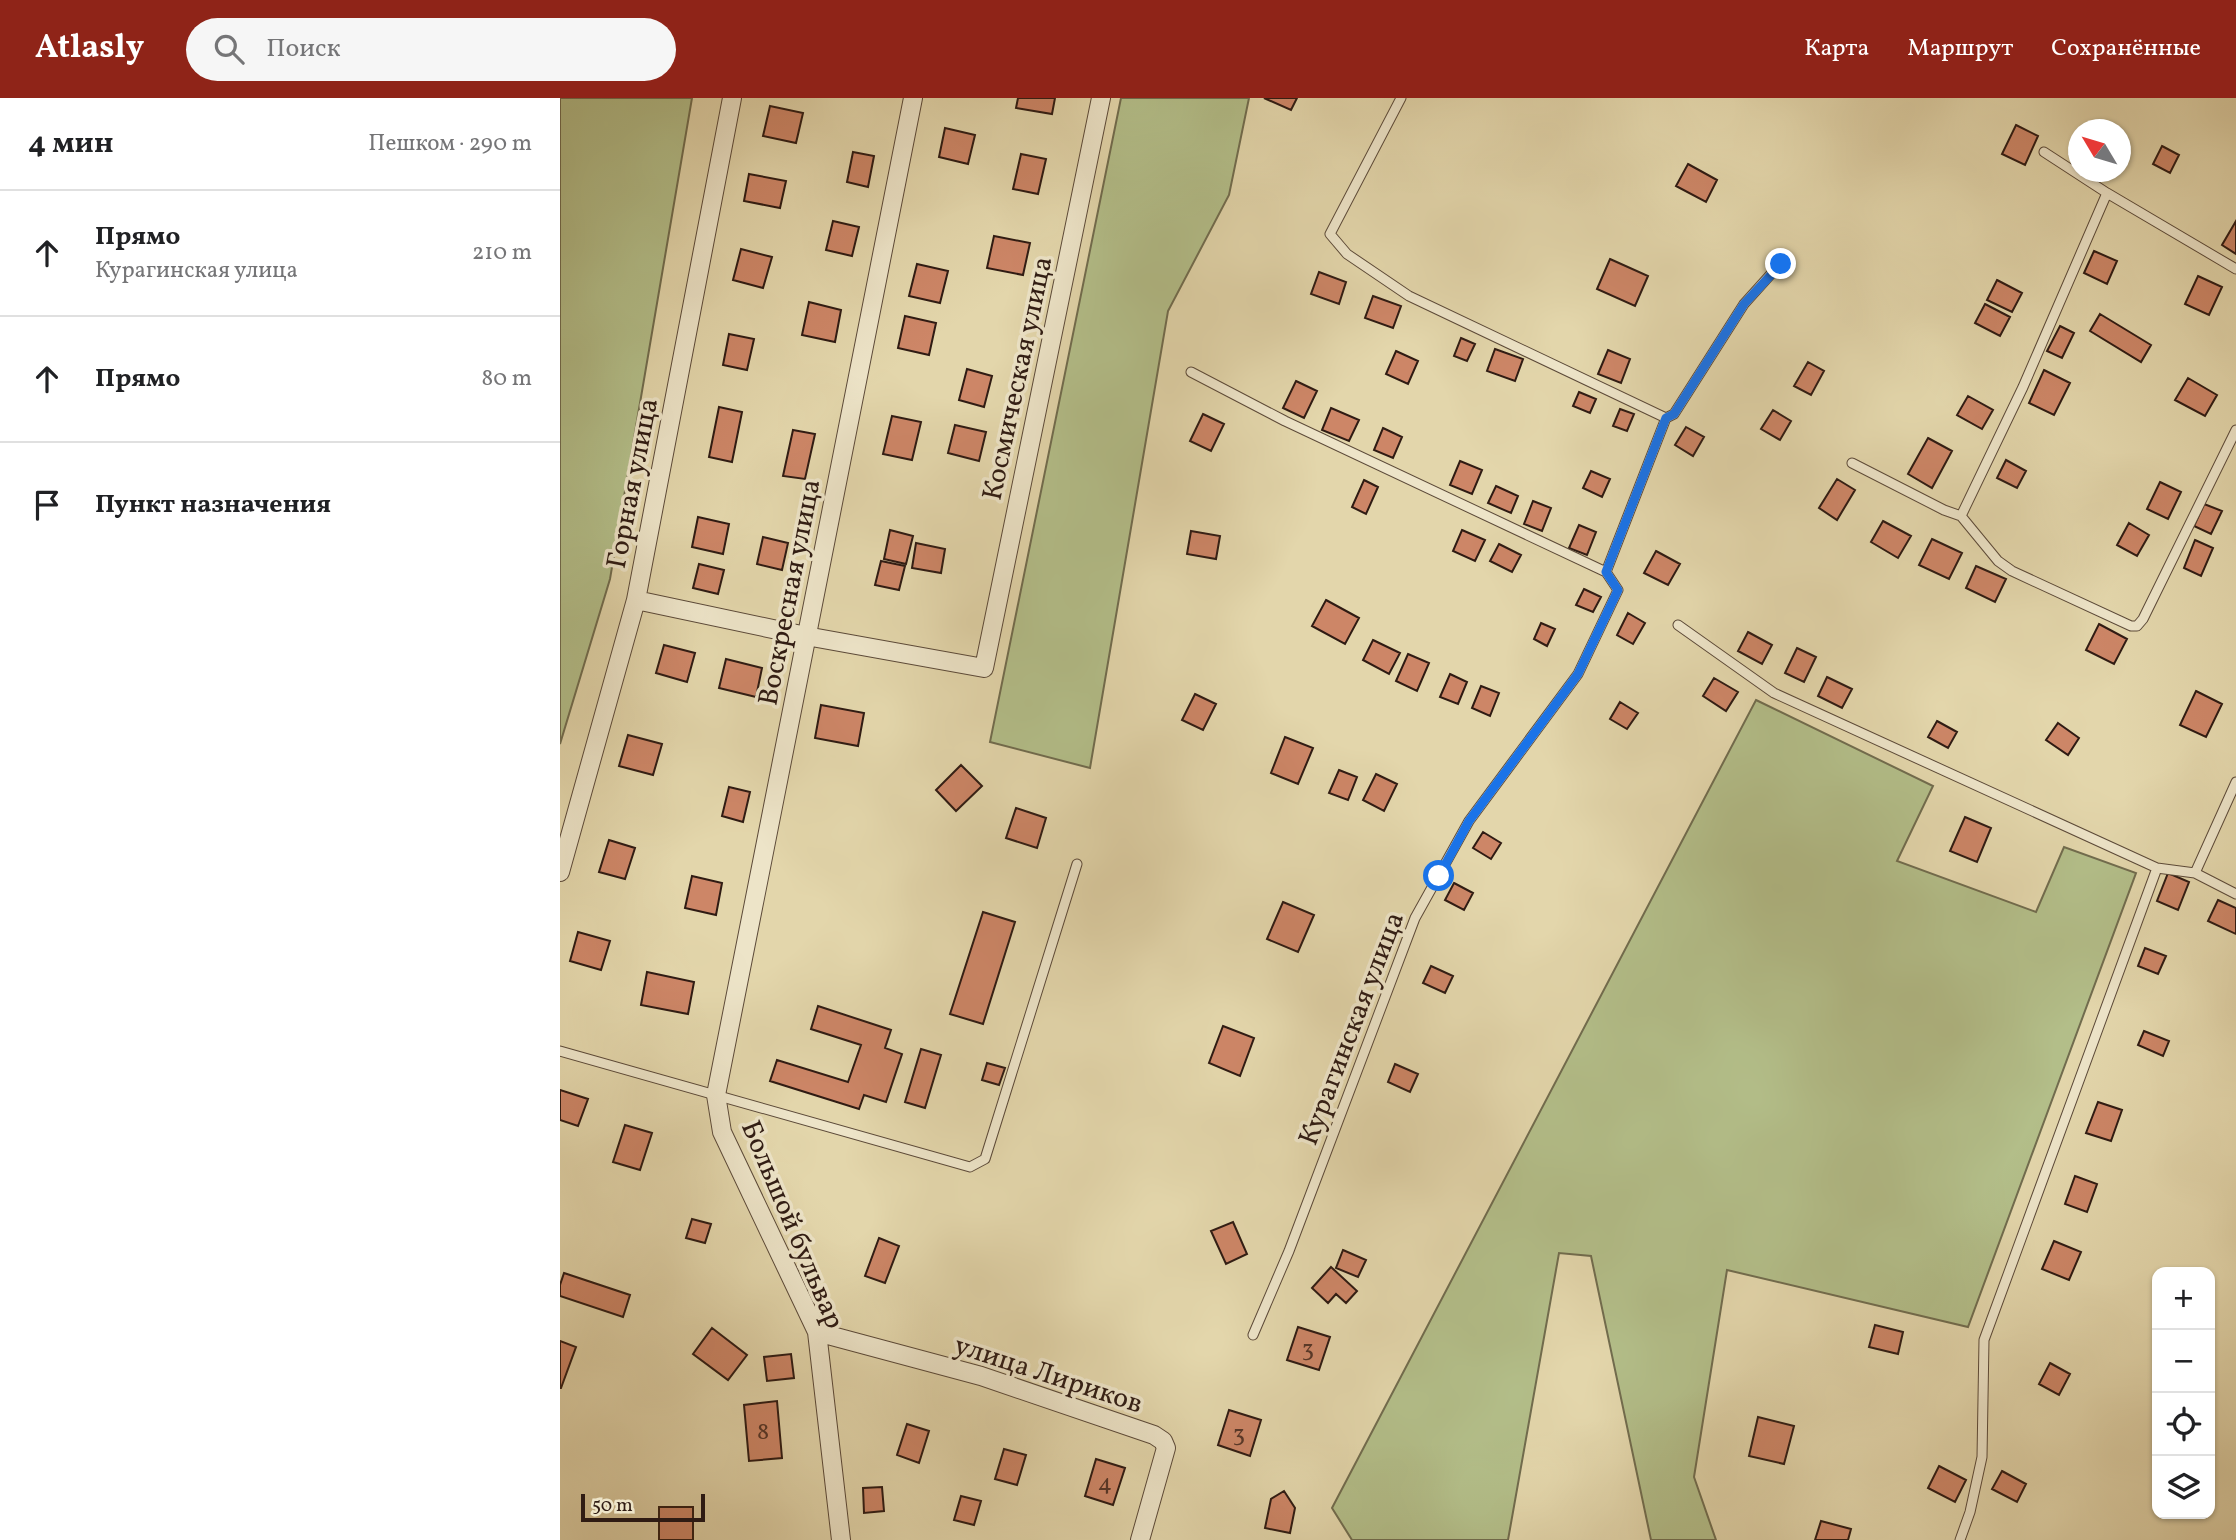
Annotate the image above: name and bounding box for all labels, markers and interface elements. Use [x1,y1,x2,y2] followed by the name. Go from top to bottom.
[186,18,676,81] search box
[35,26,144,72] text: Atlasly
[210,30,248,68] icon: search
[266,31,341,67] text: Поиск
[1804,32,1869,66] text: Карта
[1907,32,2013,66] text: Маршрут
[2051,32,2201,66] text: Сохранённые
[2068,119,2131,182] north arrow
[28,123,113,165] text: 4 мин
[368,128,532,160] text: Пешком · 290 m
[95,219,180,255] text: Прямо
[28,234,66,272] icon: ahead
[472,237,532,269] text: 210 m
[1765,248,1796,279] route end
[974,253,1063,504] street label: Космическая улица
[95,255,298,287] text: Курагинская улица
[28,360,66,398] icon: ahead
[95,361,180,397] text: Прямо
[482,363,532,395] text: 80 m
[598,395,669,572] street label: Горная улица
[749,476,832,709] street label: Воскресная улица
[28,486,66,524] icon: arrive
[95,487,331,523] text: Пункт назначения
[1423,860,1454,891] route start
[1290,907,1415,1151] street label: Курагинская улица
[730,1115,853,1335] street label: Большой бульвар
[2152,1267,2215,1519] map controls
[2152,1267,2215,1330] button: +
[949,1327,1148,1424] street label: улица Лириков
[2152,1330,2215,1393] button: −
[1302,1333,1314,1367] house number: 3
[2152,1393,2215,1456] button: locate
[757,1416,769,1450] house number: 8
[1233,1418,1245,1452] house number: 3
[2152,1456,2215,1519] button: layers
[1098,1467,1112,1501] house number: 4
[581,1491,705,1523] scale bar
[592,1493,633,1519] text: 50 m

